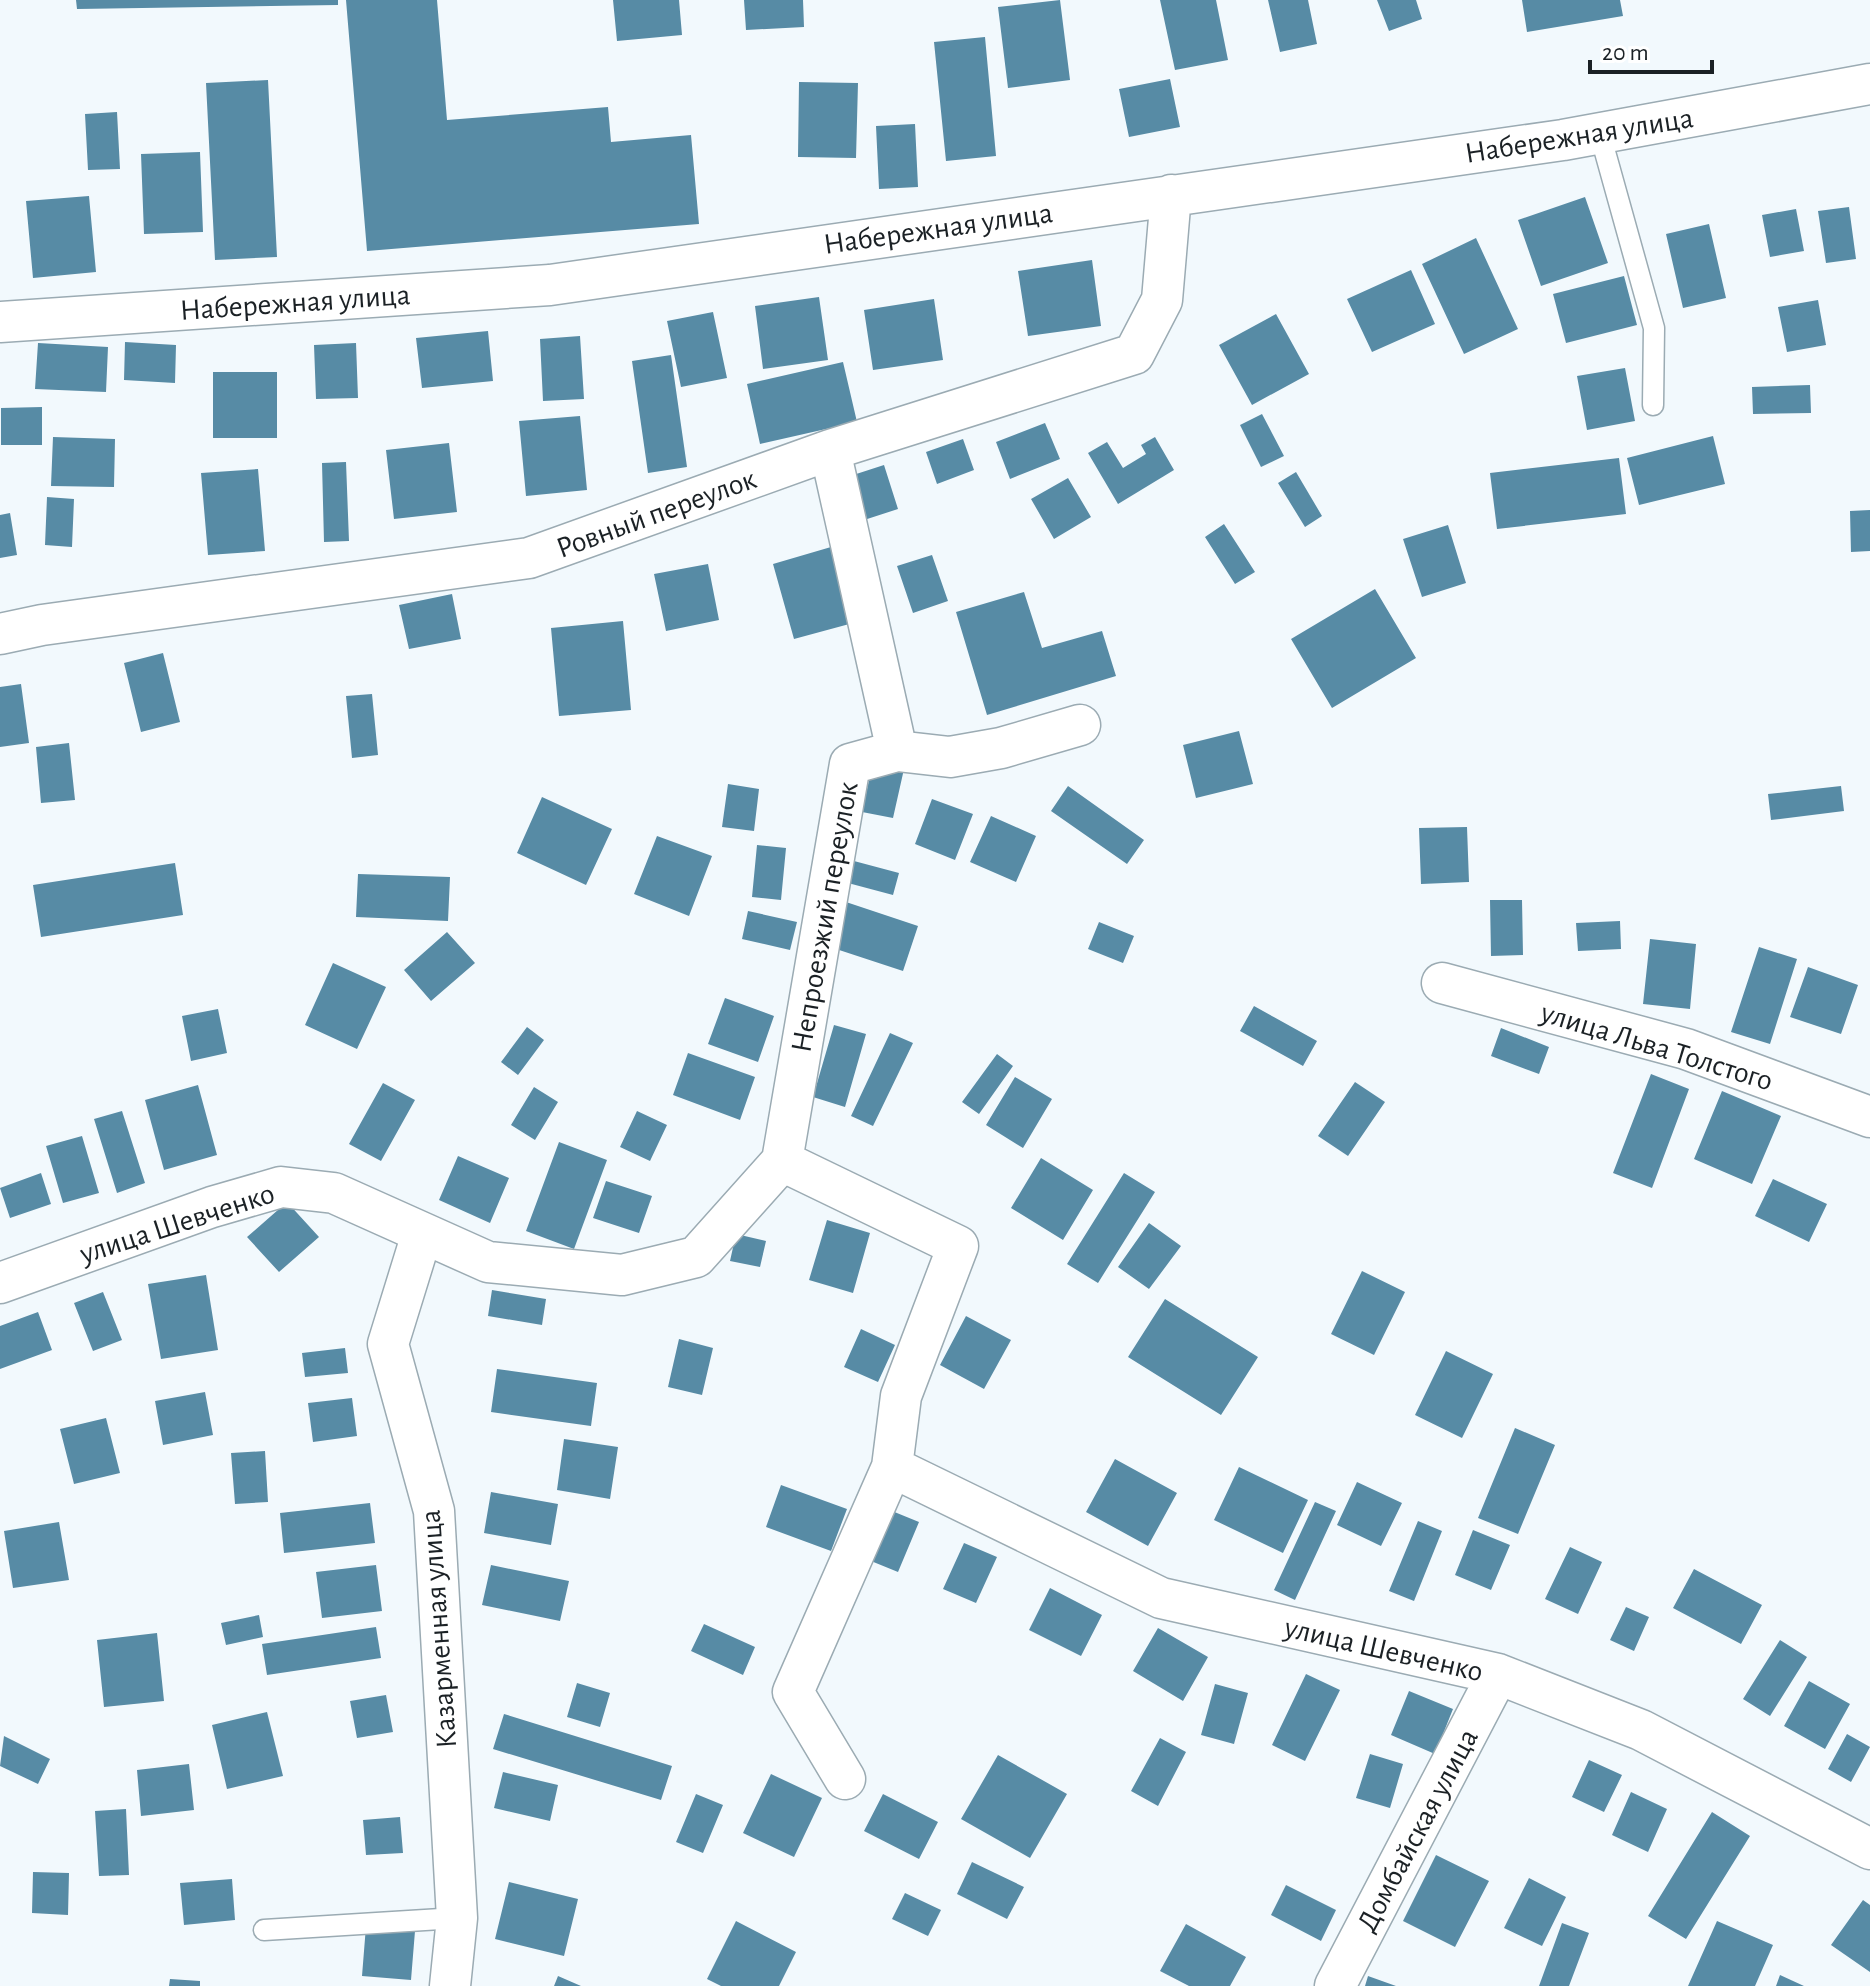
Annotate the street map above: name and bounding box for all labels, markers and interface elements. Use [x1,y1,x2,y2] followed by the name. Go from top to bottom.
[1590,24,1712,74] scale bar
[1602,41,1649,65] text: 20 m
[1463,103,1696,169] street label: Набережная улица
[822,198,1055,260] street label: Набережная улица
[179,280,411,326] street label: Набережная улица
[553,464,760,564] street label: Ровный переулок
[786,779,864,1055] street label: Непроезжий переулок
[1536,997,1776,1096] street label: улица Льва Толстого
[75,1178,278,1270] street label: улица Шевченко
[416,1509,462,1749] street label: Казарменная улица
[1281,1612,1486,1687] street label: улица Шевченко
[1352,1724,1484,1937] street label: Домбайская улица

